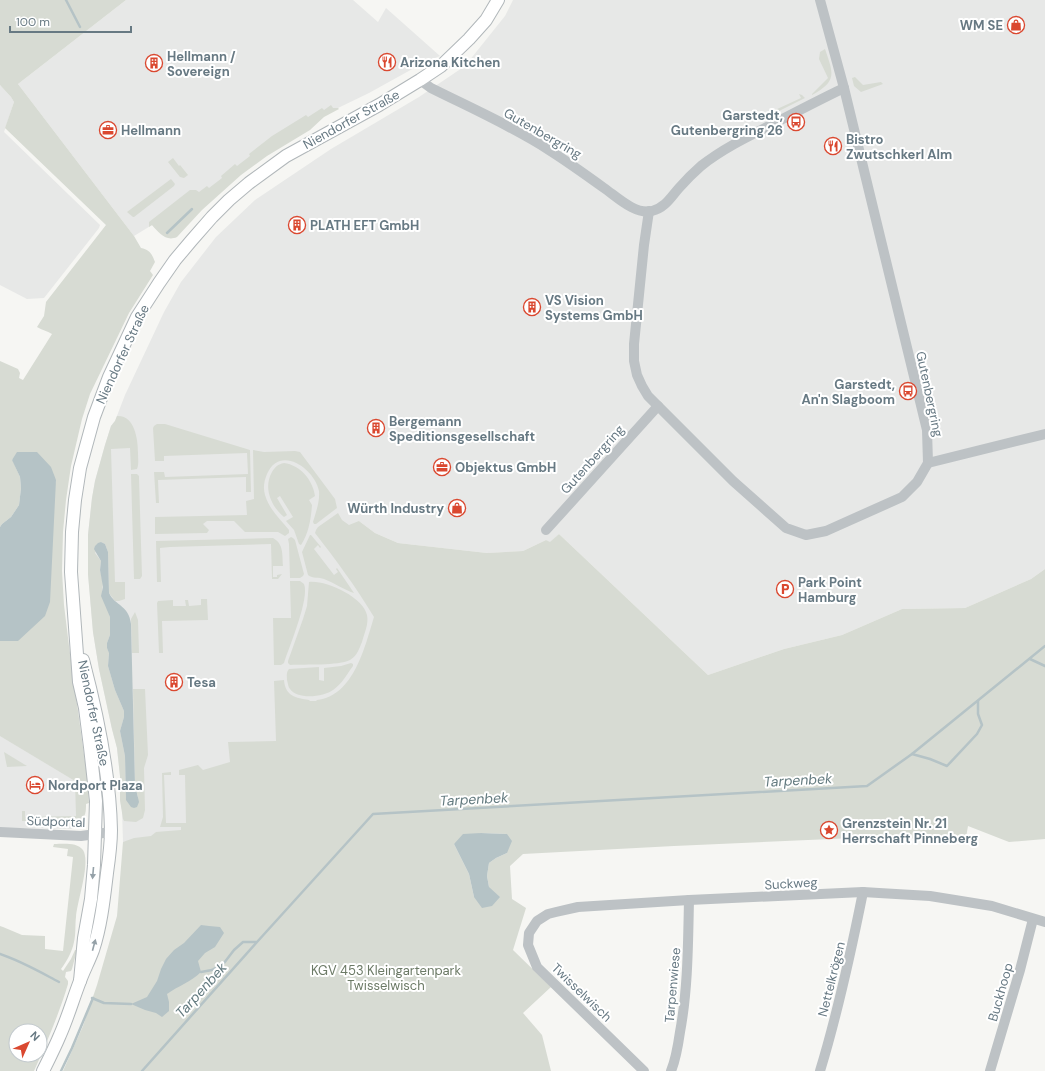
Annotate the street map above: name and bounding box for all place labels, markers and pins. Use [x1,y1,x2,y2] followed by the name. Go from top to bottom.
[1006,15,1026,35] shop icon: WM SE
[960,17,1003,34] place label: WM SE
[167,48,236,80] place label: Hellmann / Sovereign
[377,52,397,72] restaurant icon: Arizona Kitchen
[144,53,164,73] building icon: Hellmann / Sovereign
[400,54,500,71] place label: Arizona Kitchen
[671,107,783,139] place label: Garstedt, Gutenbergring 26
[786,112,806,132] bus stop icon: Garstedt, Gutenbergring 26
[98,120,118,140] office icon: Hellmann
[121,122,181,139] place label: Hellmann
[846,131,952,163] place label: Bistro Zwutschkerl Alm
[823,136,843,156] restaurant icon: Bistro Zwutschkerl Alm
[287,215,307,235] building icon: PLATH EFT GmbH
[310,217,419,234] place label: PLATH EFT GmbH
[545,292,643,324] place label: VS Vision Systems GmbH
[522,297,542,317] building icon: VS Vision Systems GmbH
[801,376,895,408] place label: Garstedt, An'n Slagboom
[898,381,918,401] bus stop icon: Garstedt, An'n Slagboom
[389,413,535,445] place label: Bergemann Speditionsgesellschaft
[366,418,386,438] building icon: Bergemann Speditionsgesellschaft
[432,457,452,477] office icon: Objektus GmbH
[455,459,556,476] place label: Objektus GmbH
[447,498,467,518] shop icon: Würth Industry
[347,500,444,517] place label: Würth Industry
[798,574,862,606] place label: Park Point Hamburg
[775,579,795,599] parking icon: Park Point Hamburg
[164,672,184,692] building icon: Tesa
[187,674,216,691] place label: Tesa
[25,775,45,795] hotel icon: Nordport Plaza
[48,777,143,794] place label: Nordport Plaza
[842,815,979,847] place label: Grenzstein Nr. 21 Herrschaft Pinneberg
[819,820,839,840] place icon: Grenzstein Nr. 21 Herrschaft Pinneberg

